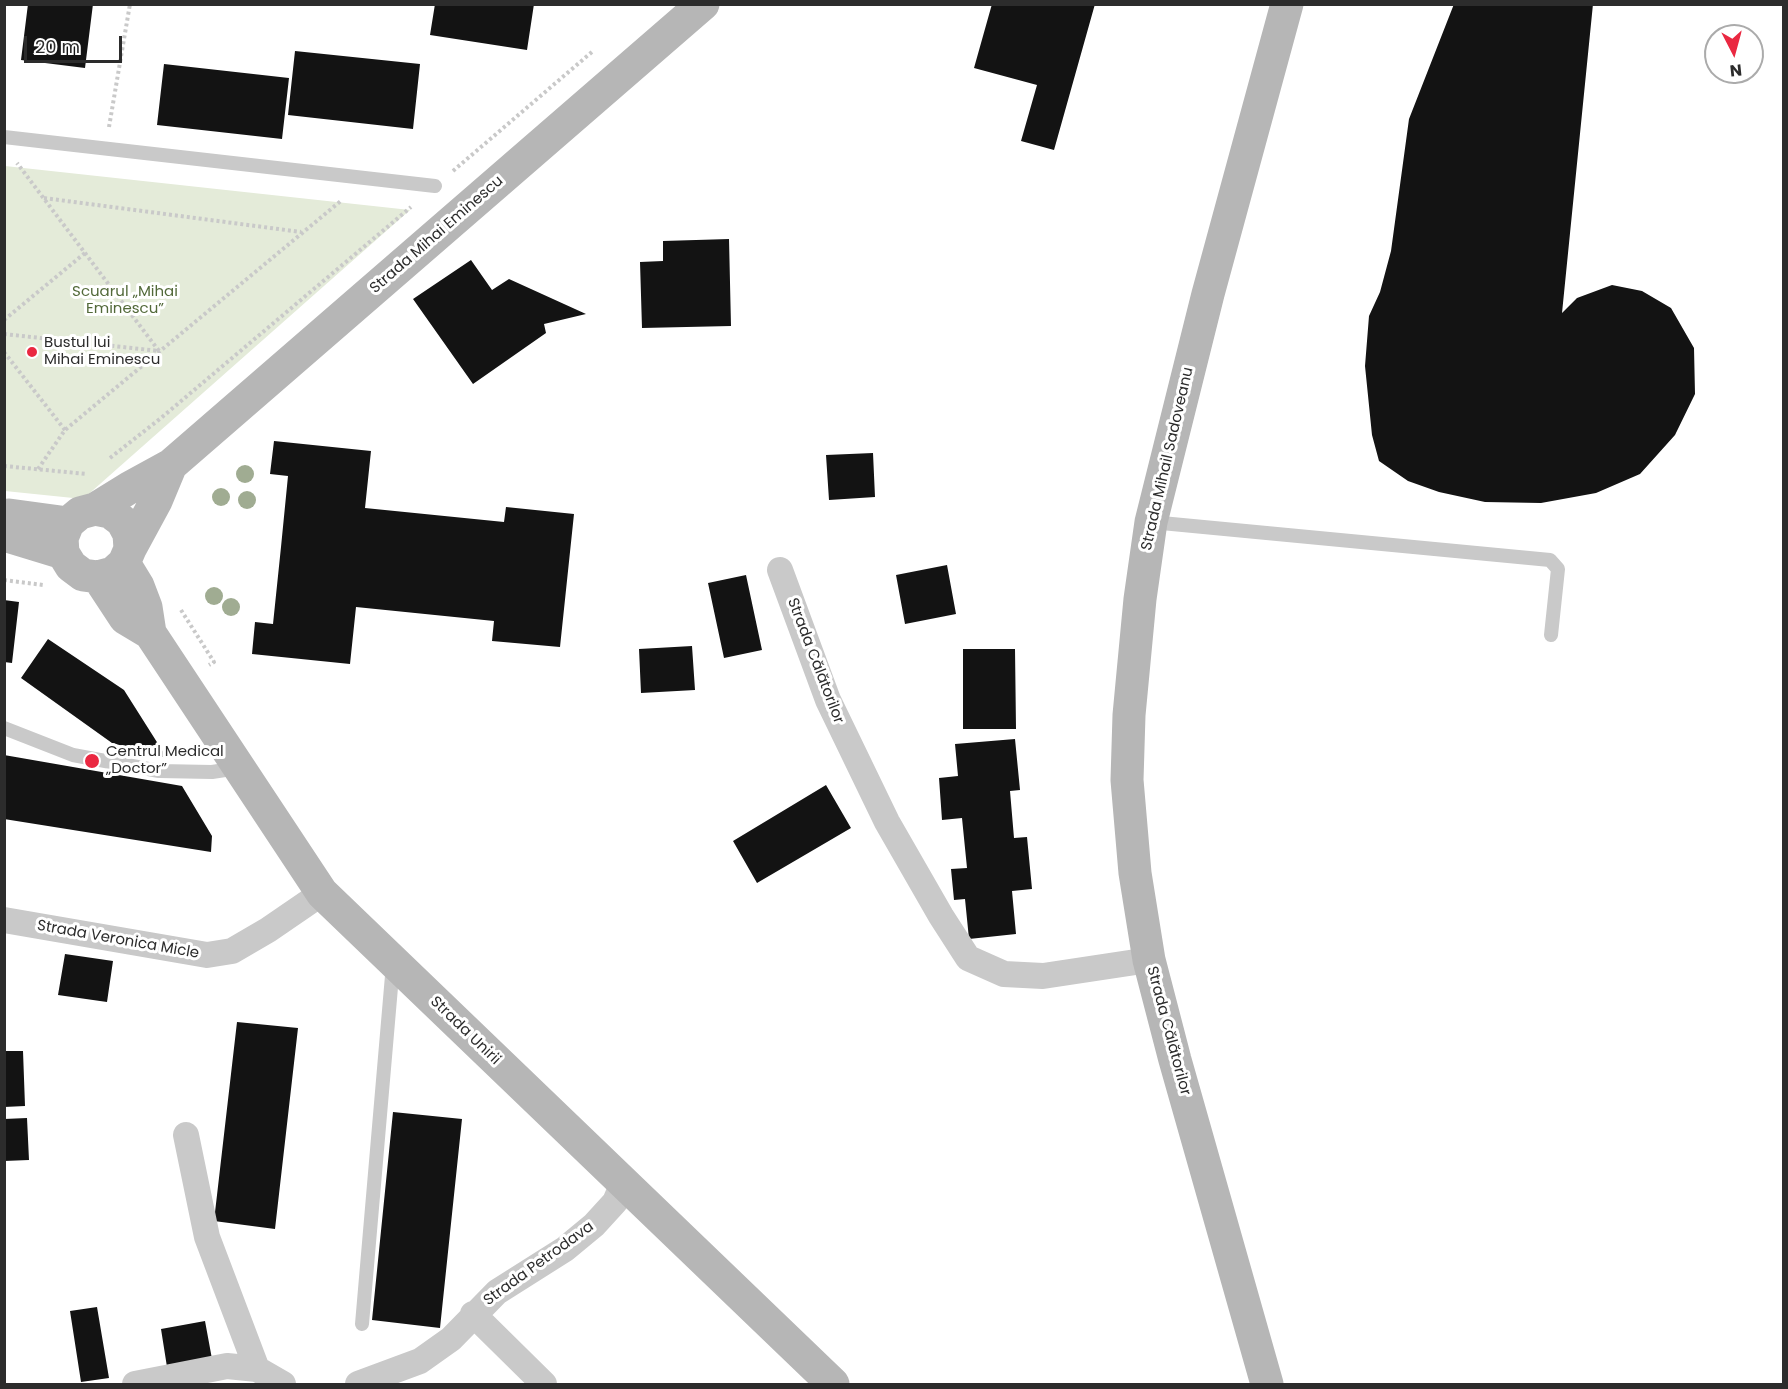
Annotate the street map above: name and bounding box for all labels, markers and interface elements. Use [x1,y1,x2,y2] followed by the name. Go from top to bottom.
[27,24,124,62] scale bar
[1704,24,1764,84] north arrow
[35,34,80,59] text: 20 m
[1729,58,1743,82] text: N
[367,172,507,298] street label: Strada Mihai Eminescu
[72,283,178,318] park label: Scuarul „Mihai Eminescu”
[44,334,160,369] place label: Bustul lui Mihai Eminescu
[25,345,39,359] marker: Bustul lui Mihai Eminescu
[1138,366,1198,552] street label: Strada Mihail Sadoveanu
[783,596,847,726] street label: Strada Călătorilor
[106,743,224,778] place label: Centrul Medical „Doctor”
[83,752,101,770] marker: Centrul Medical „Doctor”
[36,917,200,963] street label: Strada Veronica Micle
[1142,964,1194,1098] street label: Strada Călătorilor
[426,993,504,1069] street label: Strada Unirii
[480,1218,598,1310] street label: Strada Petrodava

